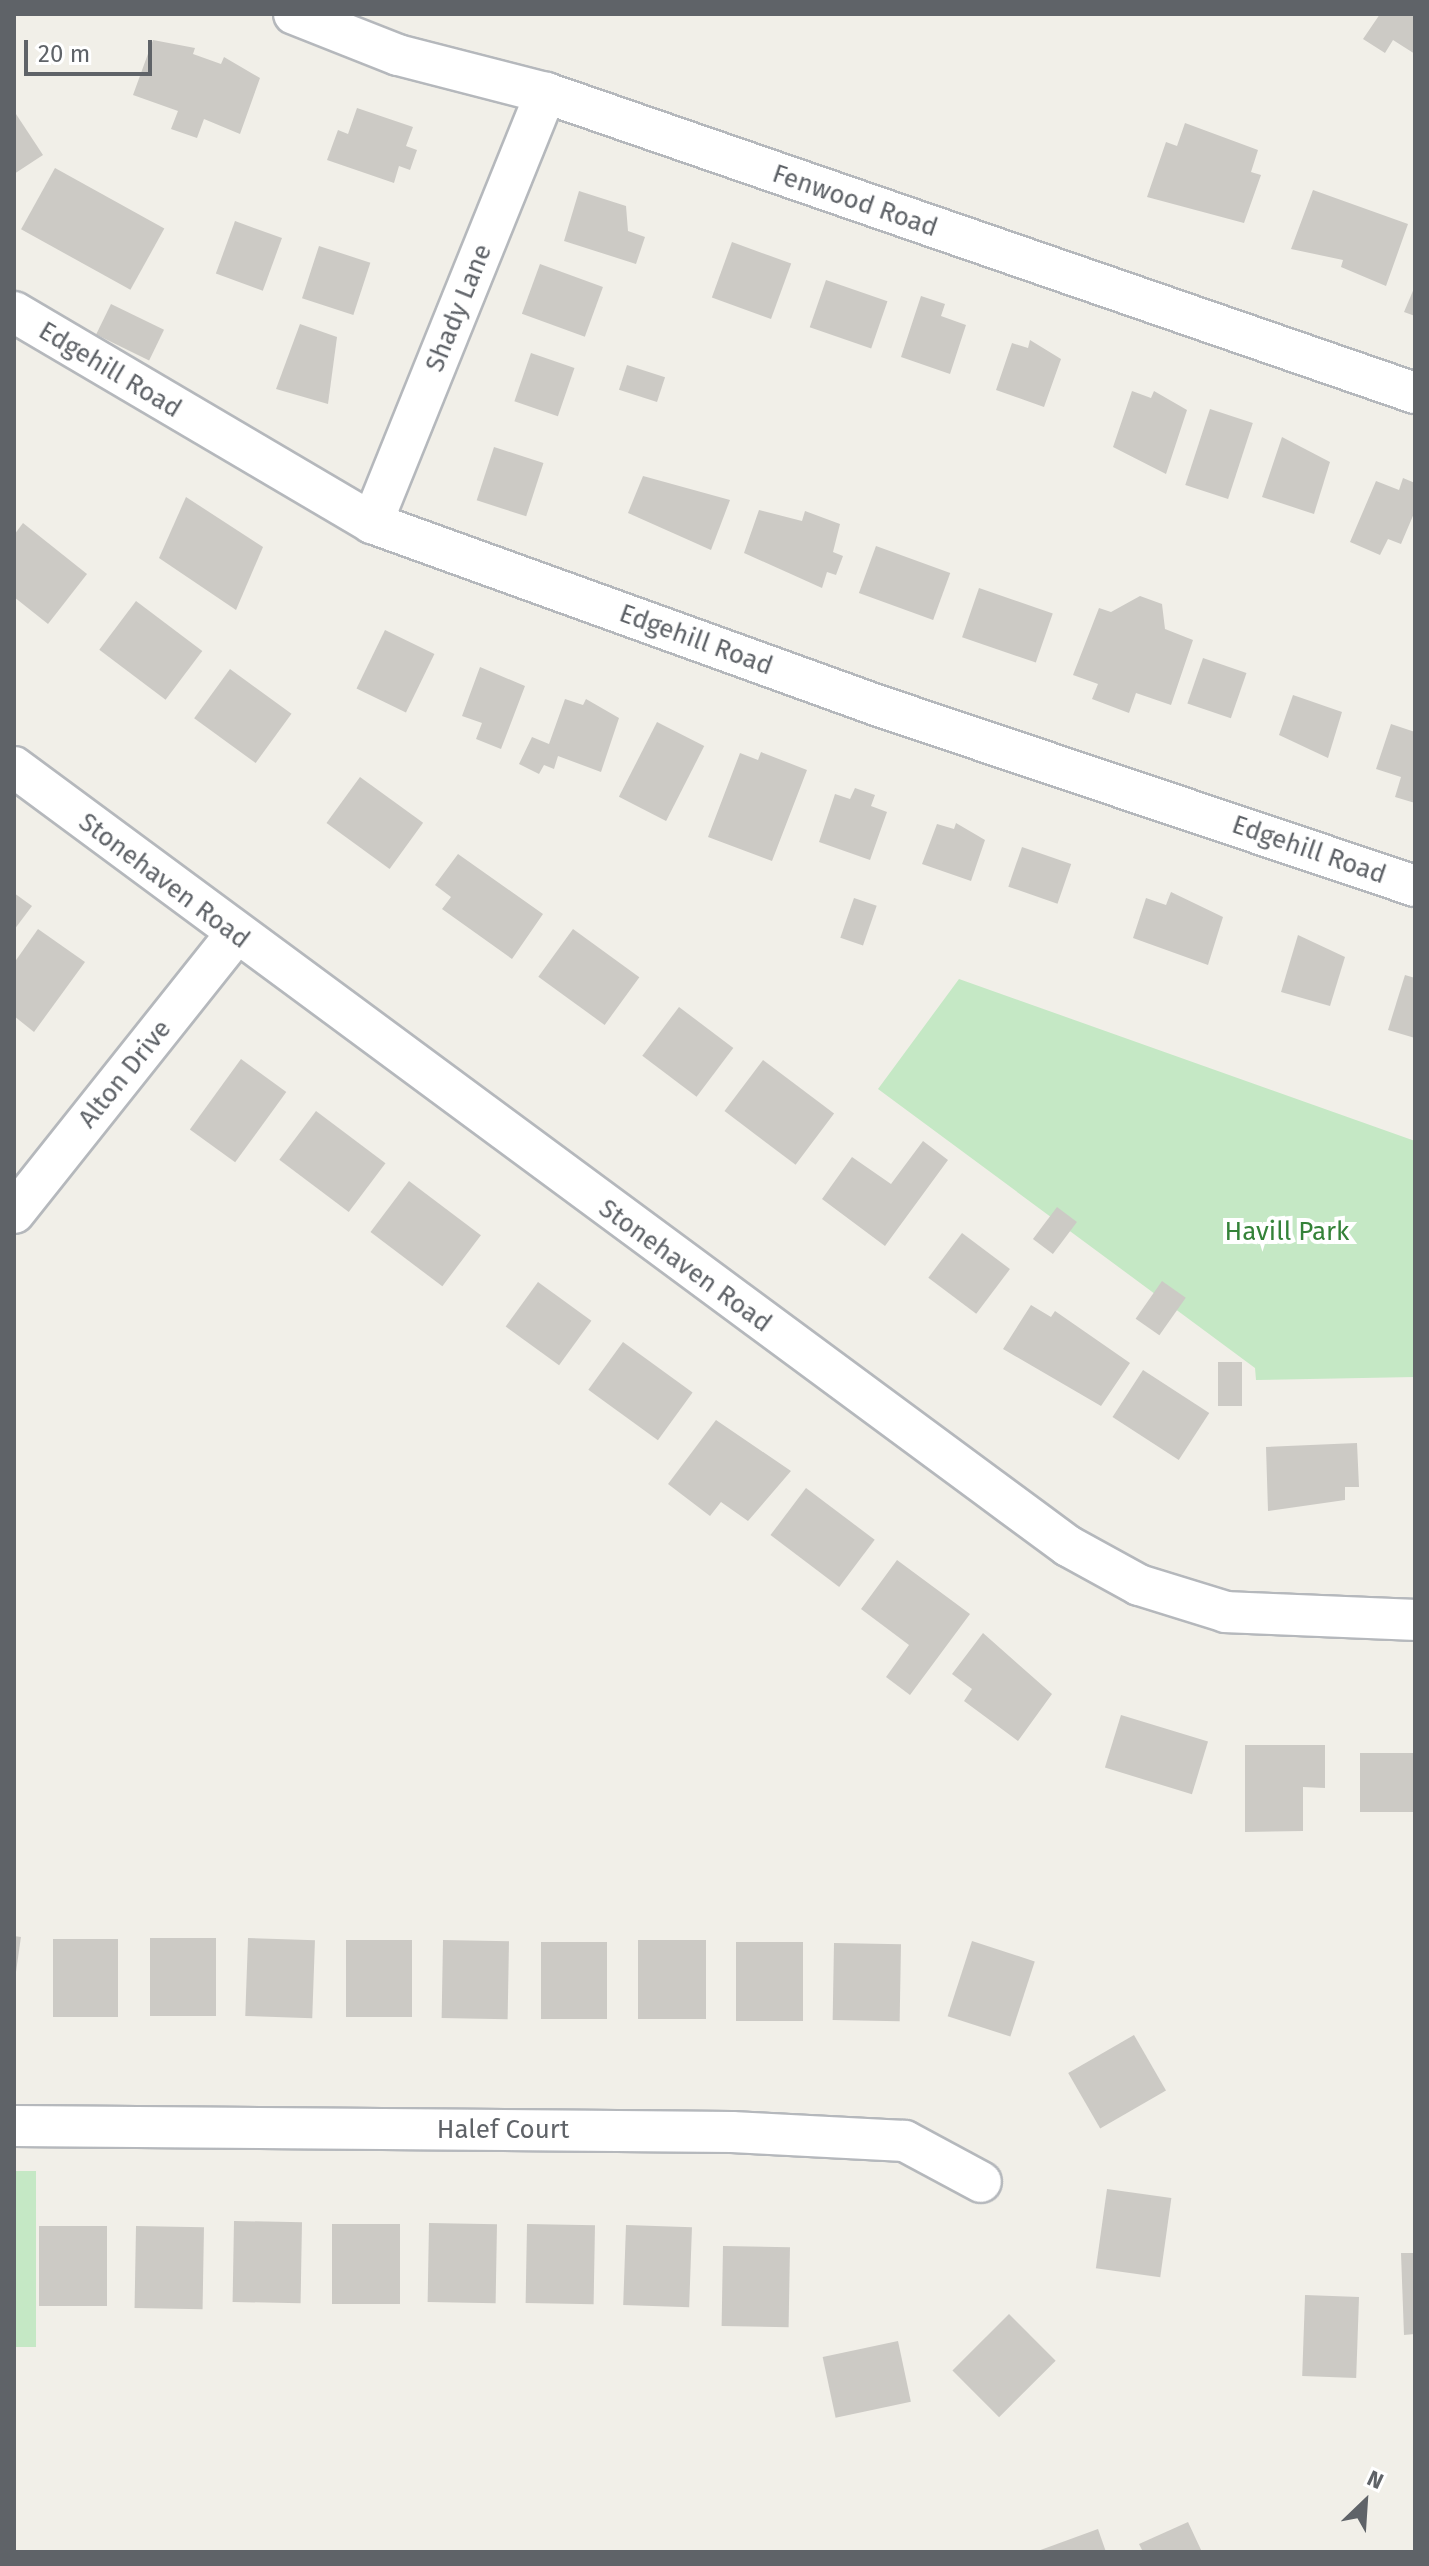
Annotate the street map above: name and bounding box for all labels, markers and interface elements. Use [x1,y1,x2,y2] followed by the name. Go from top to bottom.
[28,24,156,74] scale bar
[38,40,90,68] text: 20 m
[768,158,942,244] street label: Fenwood Road
[419,240,499,376] street label: Shady Lane
[33,315,187,425] street label: Edgehill Road
[615,598,777,682] street label: Edgehill Road
[72,807,256,955] street label: Stonehaven Road
[1228,809,1390,891] street label: Edgehill Road
[72,1014,178,1134] street label: Alton Drive
[593,1193,777,1339] street label: Stonehaven Road
[1225,1216,1349,1248] park label: Havill Park
[437,2114,569,2146] street label: Halef Court
[1325,2462,1405,2542] north arrow
[1363,2464,1388,2495] text: N

